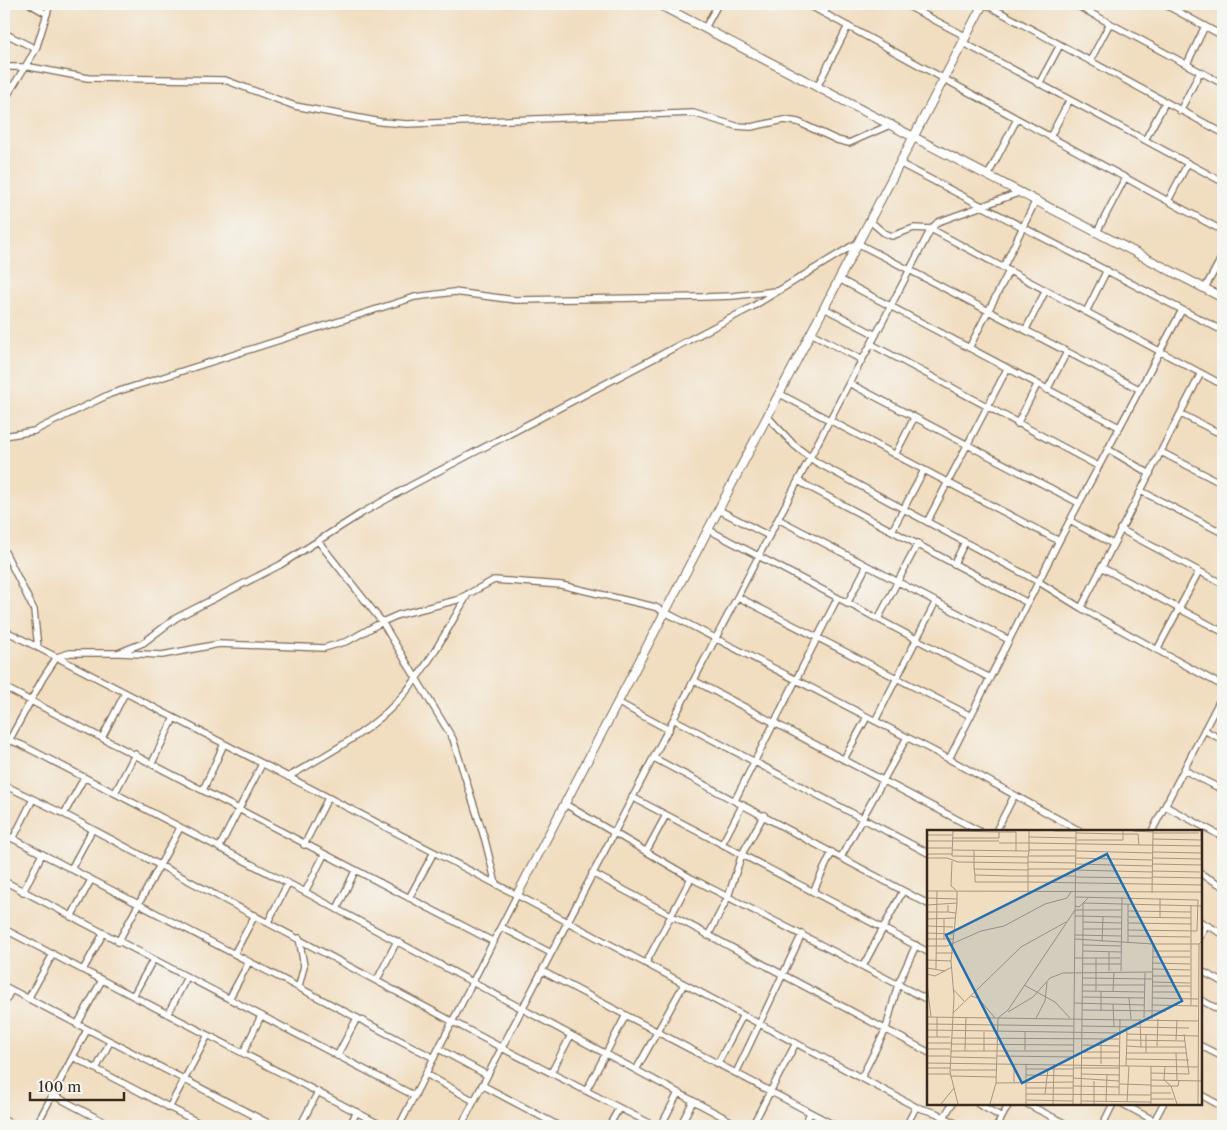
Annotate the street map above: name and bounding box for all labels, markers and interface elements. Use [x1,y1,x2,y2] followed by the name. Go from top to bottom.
[927,830,1202,1105] inset map
[30,1070,124,1102] scale bar
[38,1077,81,1096] text: 100 m

